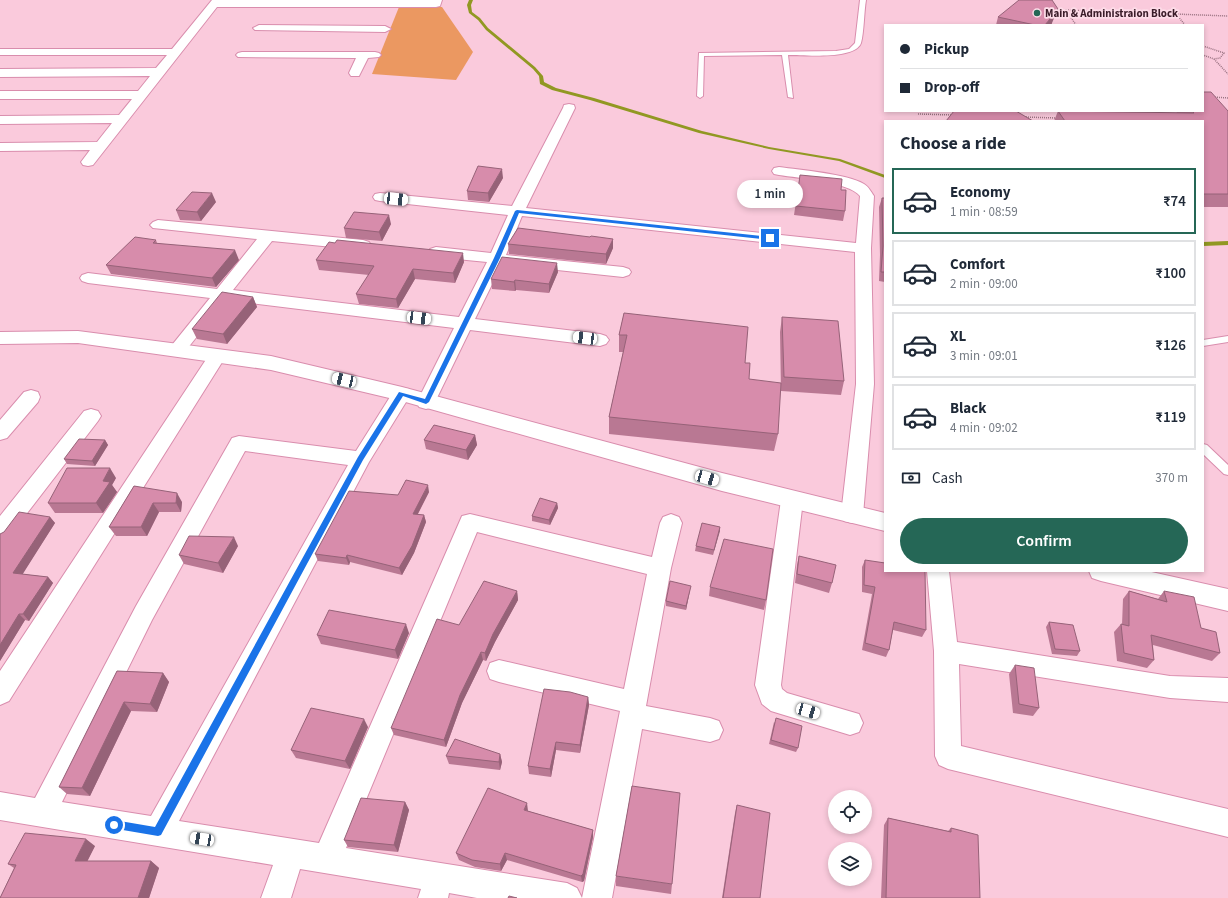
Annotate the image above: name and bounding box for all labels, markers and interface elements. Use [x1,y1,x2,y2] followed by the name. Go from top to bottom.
[1045,6,1178,21] place label: Main & Administraion Block
[1032,8,1042,18] marker: Main & Administraion Block
[924,39,969,60] text: Pickup
[924,77,979,98] text: Drop-off
[900,131,1006,156] text: Choose a ride
[737,180,803,208] callout: 1 min
[950,182,1011,203] text: Economy
[902,183,938,219] icon: car
[755,185,785,203] text: 1 min
[1163,191,1186,212] text: ₹74
[383,192,409,206] car
[950,203,1018,221] text: 1 min · 08:59
[761,229,779,247] route end
[950,254,1005,275] text: Comfort
[902,255,938,291] icon: car
[1155,263,1186,284] text: ₹100
[950,275,1018,293] text: 2 min · 09:00
[406,311,432,325] car
[950,326,966,347] text: XL
[902,327,938,363] icon: car
[572,331,598,345] car
[1155,335,1186,356] text: ₹126
[950,347,1018,365] text: 3 min · 09:01
[331,371,357,389] car
[950,398,987,419] text: Black
[902,399,938,435] icon: car
[1155,407,1186,428] text: ₹119
[950,419,1018,437] text: 4 min · 09:02
[900,467,922,489] icon: cash
[932,468,963,489] text: Cash
[694,469,720,487] car
[1155,469,1188,487] text: 370 m
[900,518,1188,564] button: Confirm
[795,702,821,720] car
[828,790,872,886] map controls
[828,790,872,834] button: locate
[105,816,123,834] route start
[189,831,215,847] car
[828,842,872,886] button: layers

